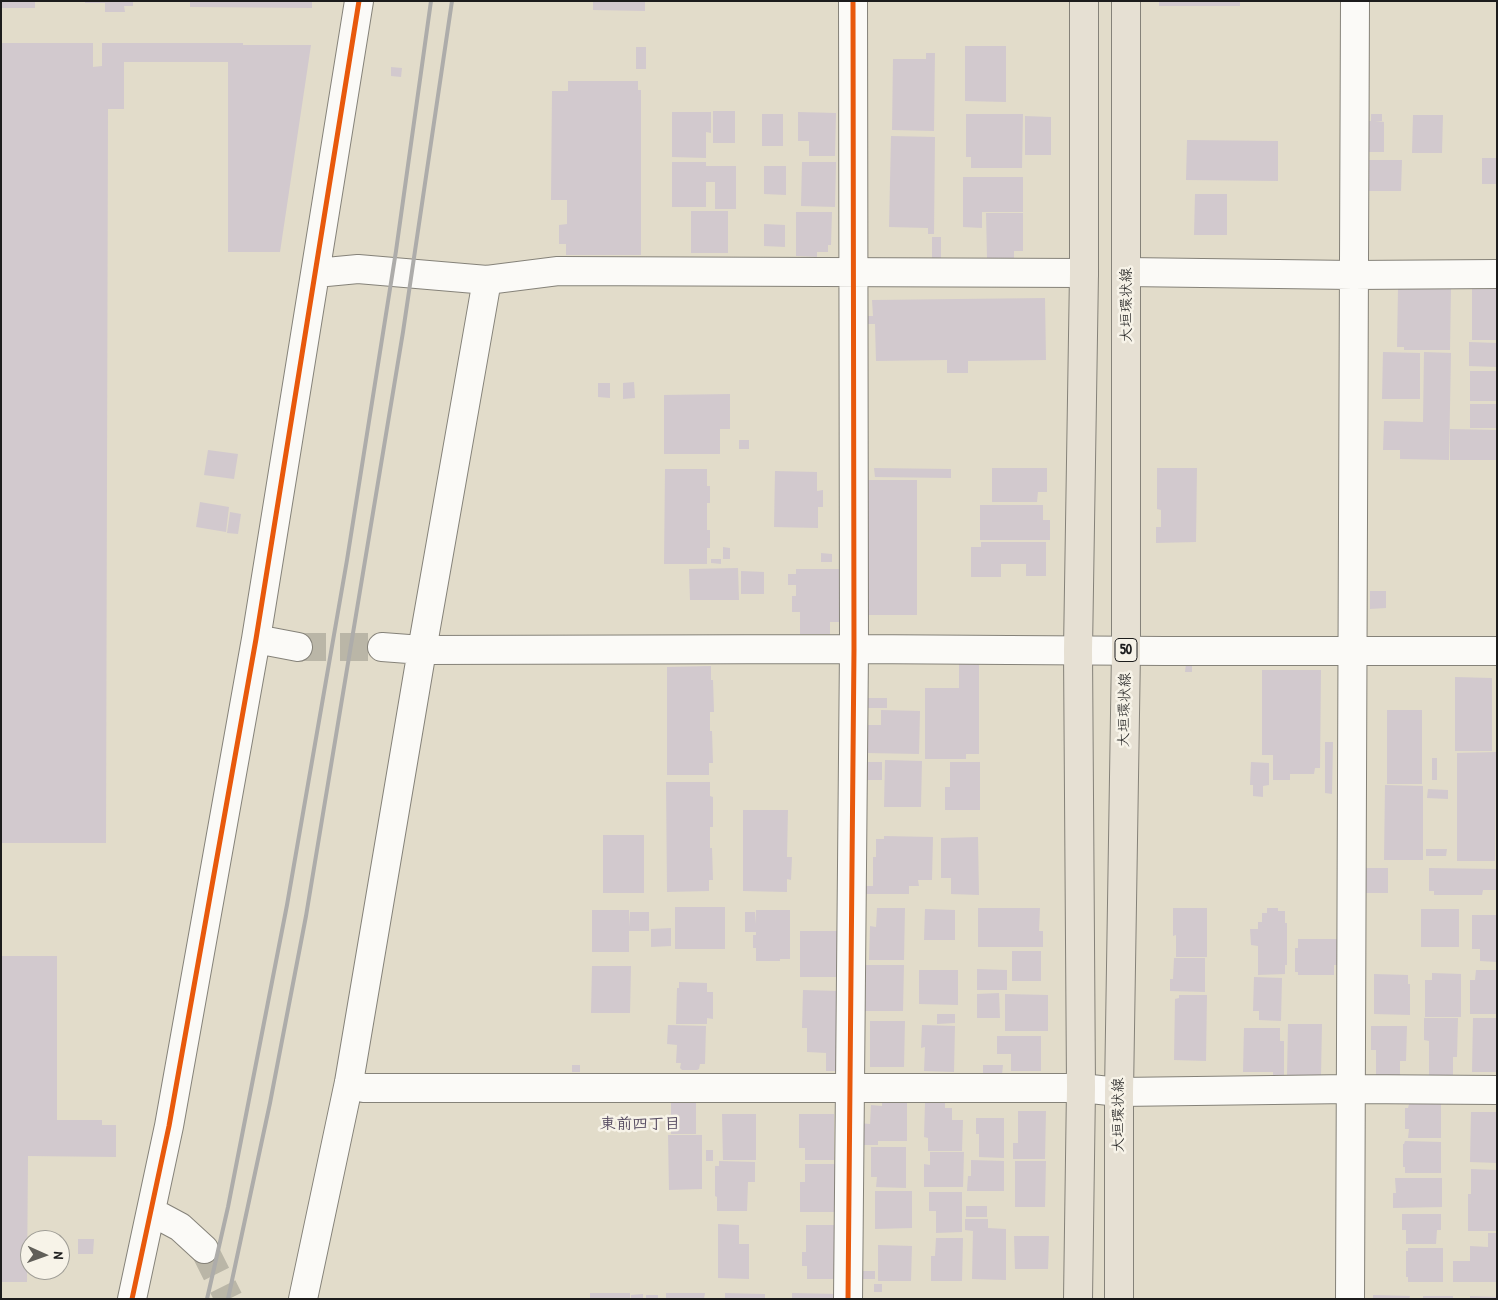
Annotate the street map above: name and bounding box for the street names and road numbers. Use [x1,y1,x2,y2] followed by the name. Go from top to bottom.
[1118,268,1136,342] street label: 大垣環状線
[1115,638,1137,662] road number: 50
[1115,672,1135,748] street label: 大垣環状線
[1110,1078,1128,1152] street label: 大垣環状線

